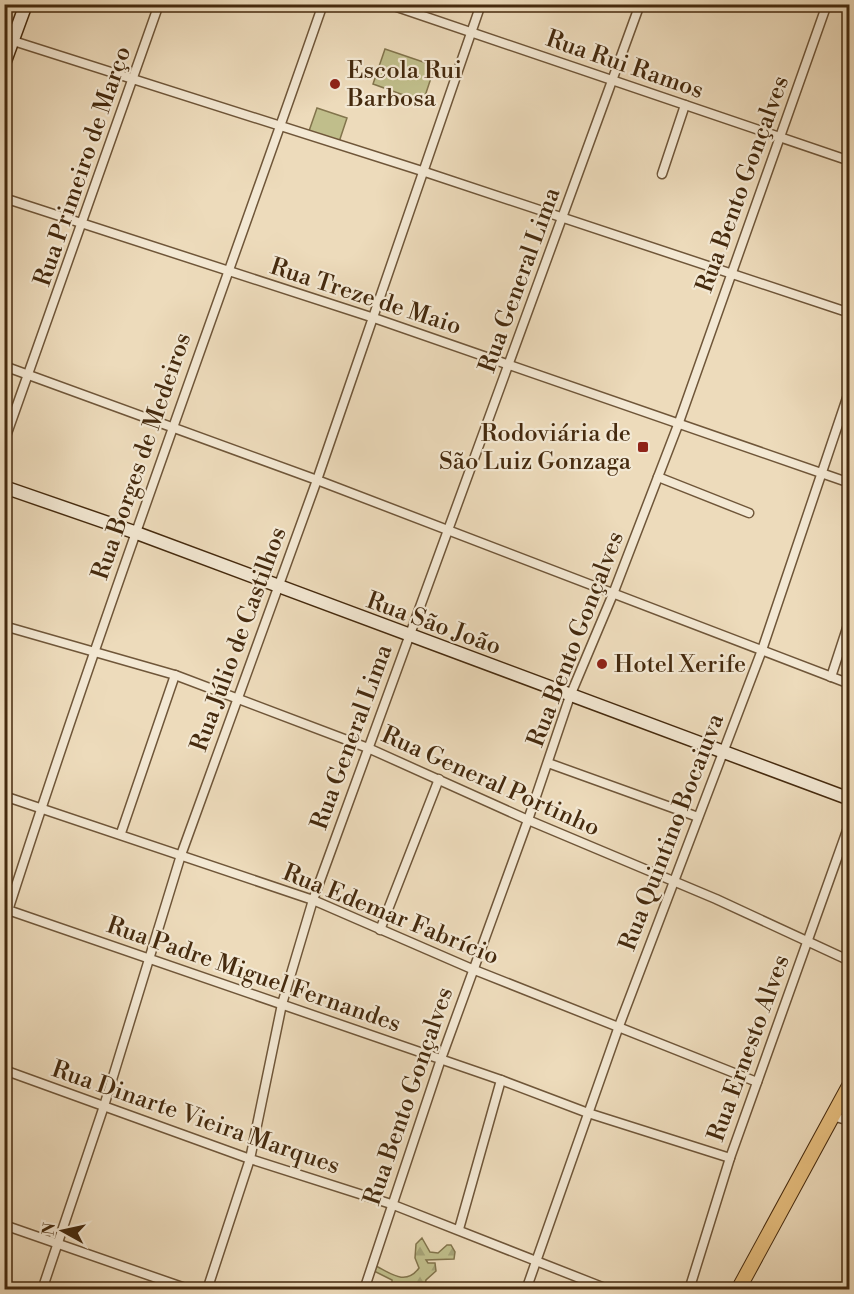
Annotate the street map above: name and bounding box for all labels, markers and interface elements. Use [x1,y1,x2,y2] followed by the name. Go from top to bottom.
[542,24,707,106] street label: Rua Rui Ramos
[28,42,138,290] street label: Rua Primeiro de Março
[346,56,462,114] place label: Escola Rui Barbosa
[690,72,796,297] street label: Rua Bento Gonçalves
[328,77,342,91] marker: Escola Rui Barbosa
[472,183,568,377] street label: Rua General Lima
[266,252,465,342] street label: Rua Treze de Maio
[86,329,198,584] street label: Rua Borges de Medeiros
[439,419,632,477] place label: Rodoviária de São Luiz Gonzaga
[636,440,650,454] marker: Rodoviária de São Luiz Gonzaga
[184,523,294,756] street label: Rua Júlio de Castilhos
[521,527,631,751] street label: Rua Bento Gonçalves
[362,586,505,662] street label: Rua São João
[304,640,400,834] street label: Rua General Lima
[614,650,746,680] place label: Hotel Xerife
[595,657,609,671] marker: Hotel Xerife
[613,709,731,955] street label: Rua Quintino Bocaiuva
[377,720,604,844] street label: Rua General Portinho
[278,858,503,972] street label: Rua Edemar Fabrício
[103,910,405,1039] street label: Rua Padre Miguel Fernandes
[701,951,797,1146] street label: Rua Ernesto Alves
[358,983,460,1209] street label: Rua Bento Gonçalves
[48,1055,344,1181] street label: Rua Dinarte Vieira Marques
[33,1201,93,1261] north arrow
[38,1221,60,1237] text: N

